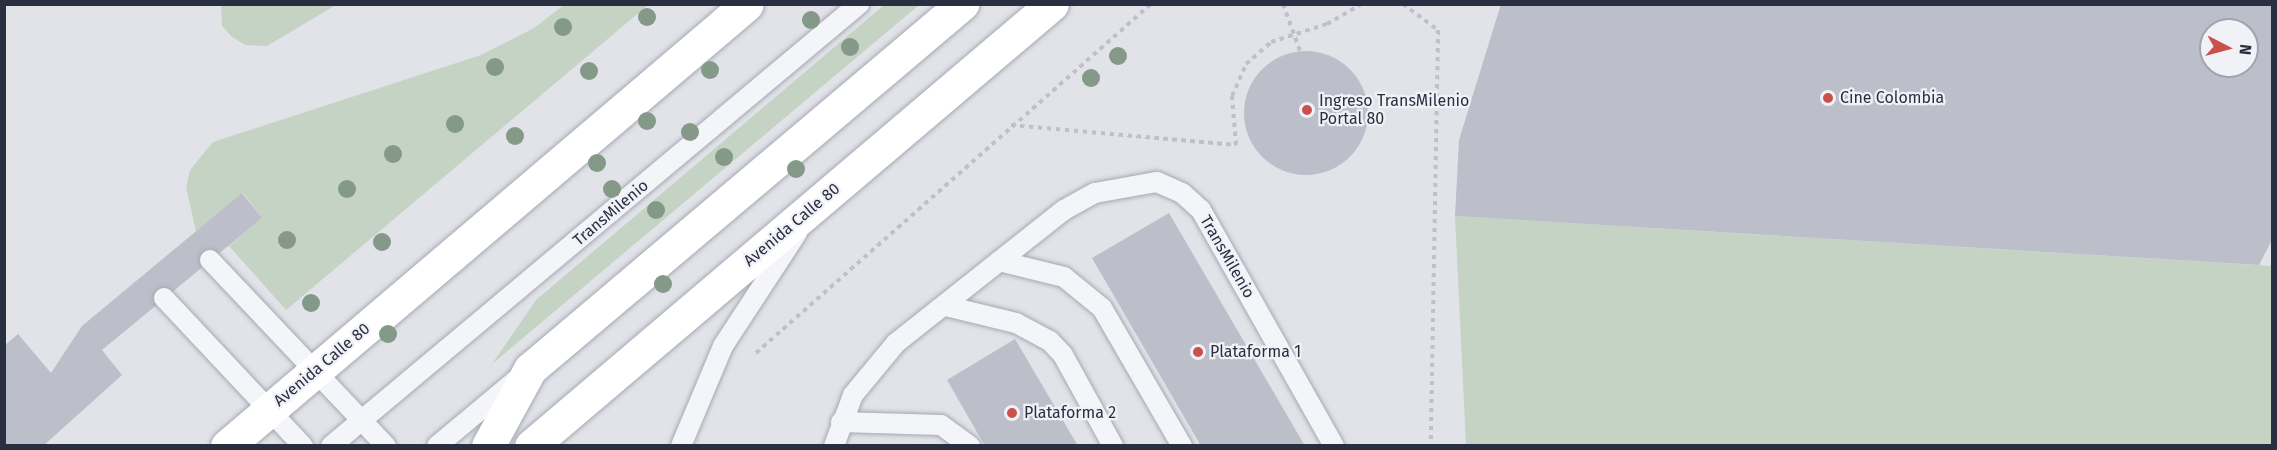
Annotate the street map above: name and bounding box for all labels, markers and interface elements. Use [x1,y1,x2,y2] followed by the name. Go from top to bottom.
[2199,18,2259,78] north arrow
[2235,43,2255,56] text: N
[1840,88,1944,108] place label: Cine Colombia
[1319,91,1469,129] place label: Ingreso TransMilenio Portal 80
[1821,91,1835,105] marker: Cine Colombia
[1300,103,1314,117] marker: Ingreso TransMilenio Portal 80
[569,176,653,250] street label: TransMilenio
[740,179,844,271] street label: Avenida Calle 80
[1196,212,1258,302] street label: TransMilenio
[270,319,374,411] street label: Avenida Calle 80
[1210,342,1301,362] place label: Plataforma 1
[1191,345,1205,359] marker: Plataforma 1
[1024,403,1116,423] place label: Plataforma 2
[1005,406,1019,420] marker: Plataforma 2

